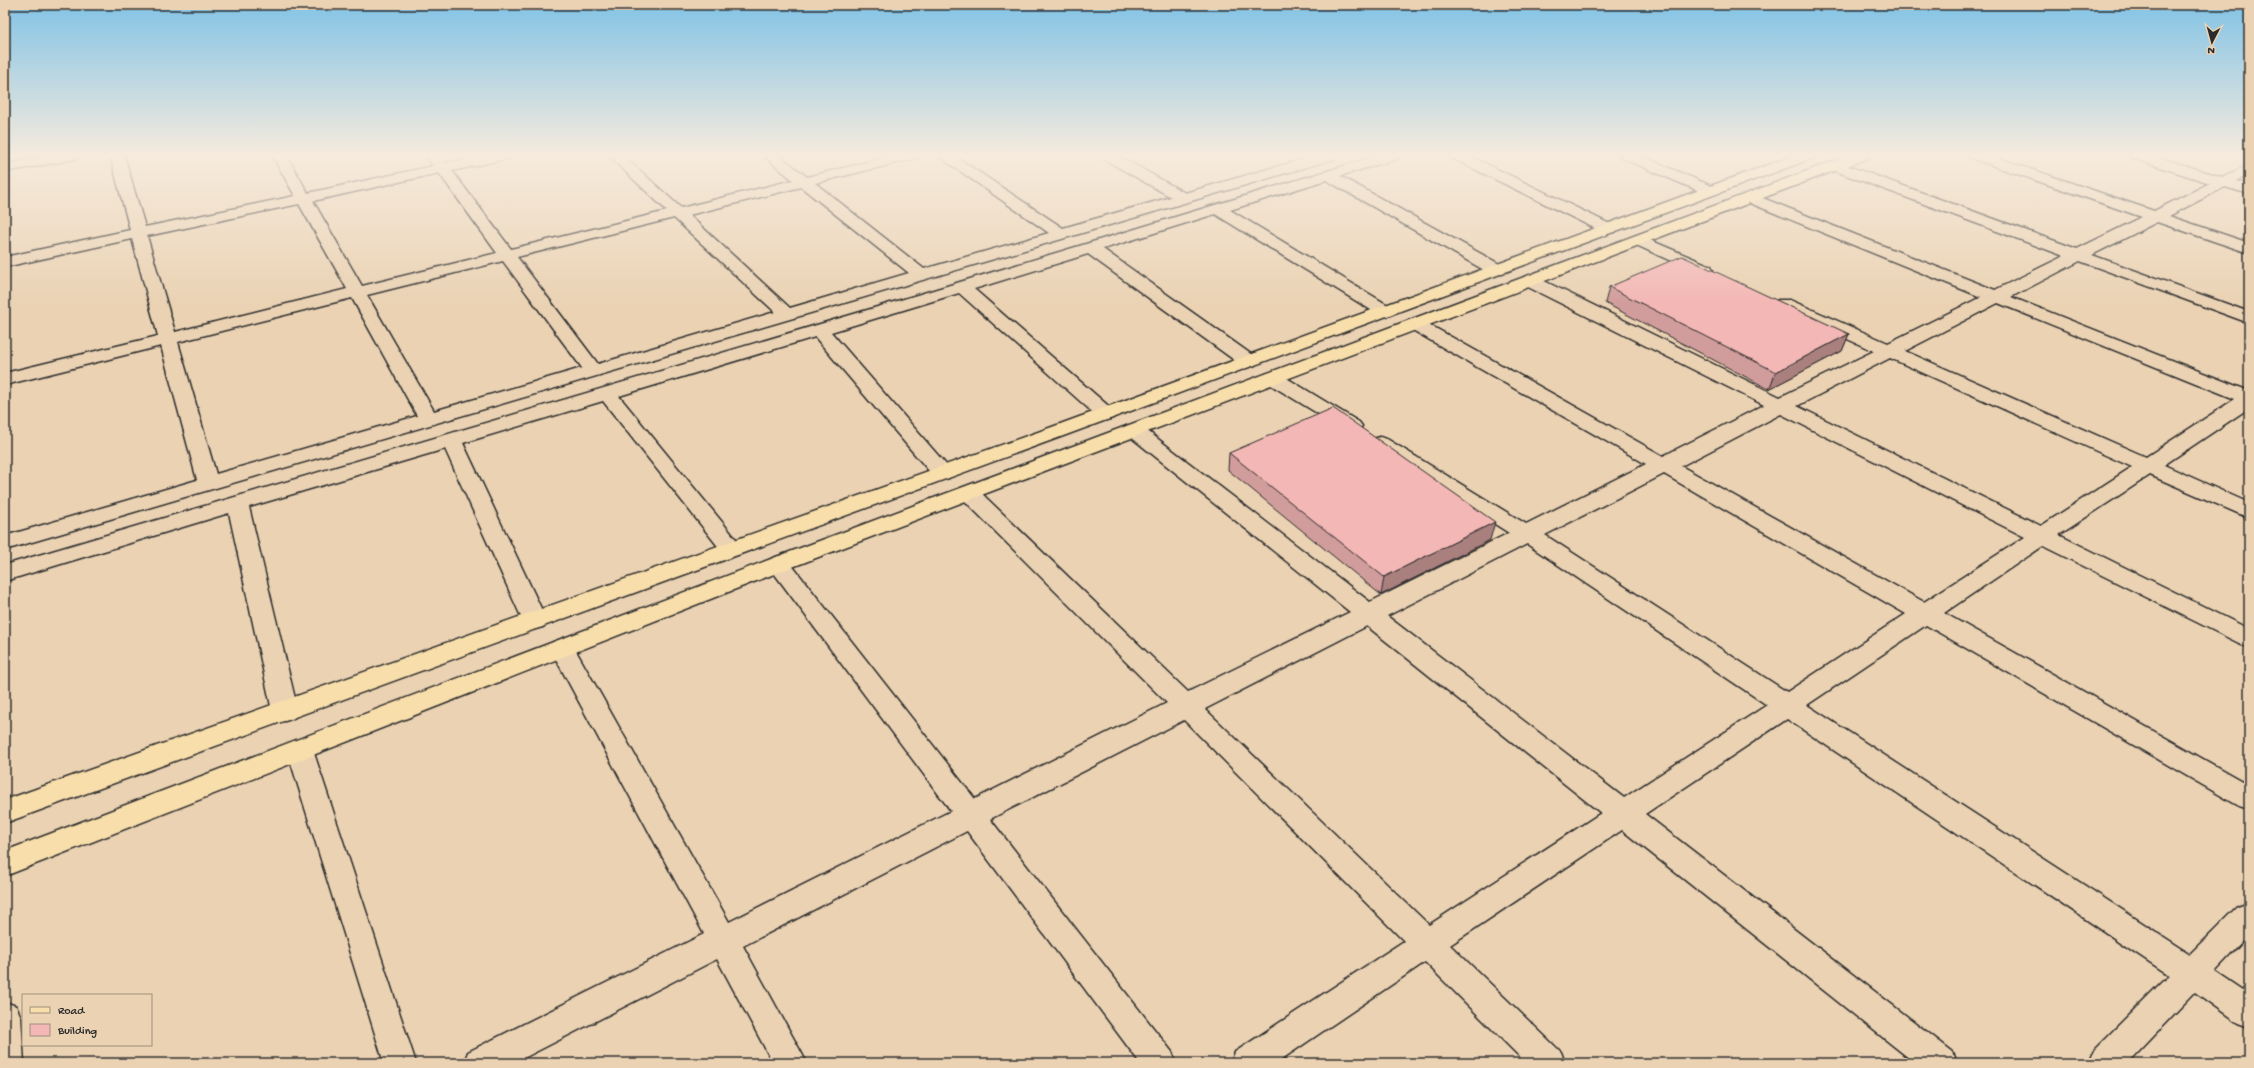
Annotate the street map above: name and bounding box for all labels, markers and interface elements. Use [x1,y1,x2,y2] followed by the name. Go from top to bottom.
[2192,22,2232,62] north arrow
[2207,44,2215,56] text: N
[22,994,152,1046] legend
[58,1005,85,1019] text: Road
[57,1025,97,1039] text: Building

